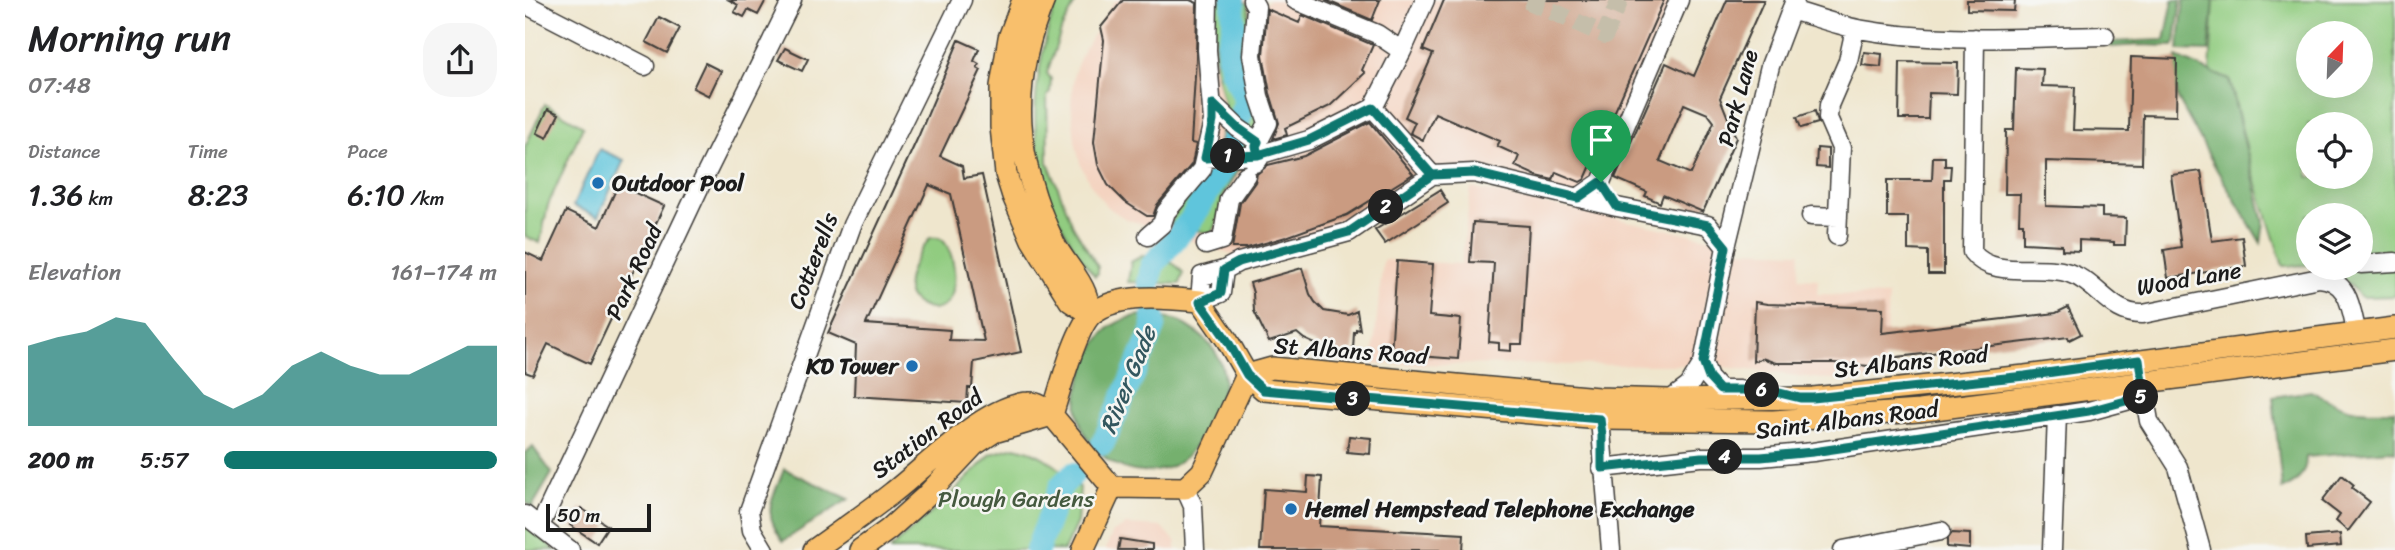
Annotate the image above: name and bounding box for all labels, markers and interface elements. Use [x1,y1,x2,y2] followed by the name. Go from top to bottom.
[28,5,231,72] text: Morning run
[2296,21,2373,98] north arrow
[2296,21,2373,280] map controls
[423,23,497,97] button: share
[1705,45,1771,151] street label: Park Lane
[28,65,91,106] text: 07:48
[1571,110,1631,182] pin
[2296,112,2373,189] button: locate
[1582,121,1620,159] icon: arrive
[28,135,100,168] text: Distance
[188,135,228,168] text: Time
[347,135,388,168] text: Pace
[1211,138,1245,174] pin: 1
[1223,139,1232,172] text: 1
[612,163,745,204] place label: Outdoor Pool
[28,168,83,222] text: 1.36
[188,168,249,222] text: 8:23
[347,168,405,222] text: 6:10
[590,175,606,191] marker: Outdoor Pool
[83,182,113,215] text: km
[405,182,444,215] text: /km
[1369,190,1403,224] pin: 2
[1380,190,1391,223] text: 2
[2296,203,2373,280] button: layers
[776,206,850,316] street label: Cotterells
[594,215,675,327] street label: Park Road
[2133,250,2245,308] street label: Wood Lane
[28,252,121,293] text: Elevation
[390,252,497,293] text: 161–174 m
[1087,317,1170,440] water label: River Gade
[1273,325,1431,377] street label: St Albans Road
[1832,333,1992,390] street label: St Albans Road
[805,346,901,387] place label: KD Tower
[904,358,920,374] marker: KD Tower
[1745,372,1779,408] pin: 6
[1756,373,1767,406] text: 6
[862,377,993,490] street label: Station Road
[2123,380,2159,414] pin: 5
[2135,380,2146,413] text: 5
[1335,382,1371,416] pin: 3
[1347,382,1358,415] text: 3
[1753,388,1943,452] street label: Saint Albans Road
[28,440,94,481] text: 200 m
[140,440,188,481] text: 5:57
[1707,440,1743,475] pin: 4
[1719,440,1730,473] text: 4
[938,479,1095,520] park label: Plough Gardens
[1304,489,1695,530] place label: Hemel Hempstead Telephone Exchange
[557,499,600,532] text: 50 m
[546,501,651,533] scale bar
[1283,501,1299,517] marker: Hemel Hempstead Telephone Exchange

